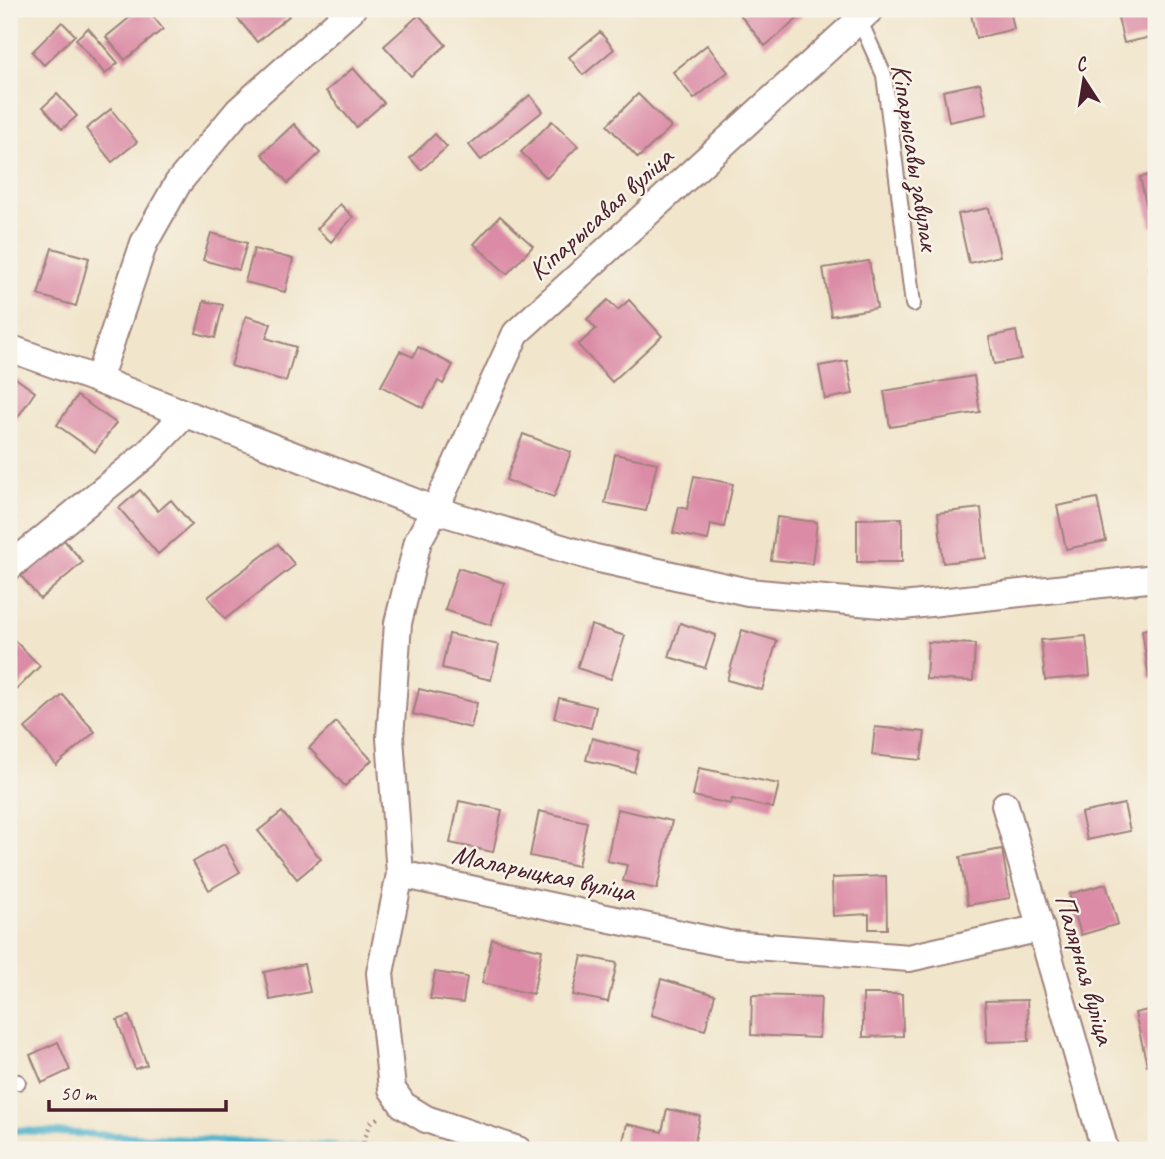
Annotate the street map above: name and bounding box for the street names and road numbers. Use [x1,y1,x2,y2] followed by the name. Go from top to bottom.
[883,61,948,255] street label: Кіпарысавы завулак
[521,138,681,287] street label: Кіпарысавая вуліца
[449,836,640,909] street label: Маларыцкая вуліца
[1047,890,1124,1050] street label: Палярная вуліца

